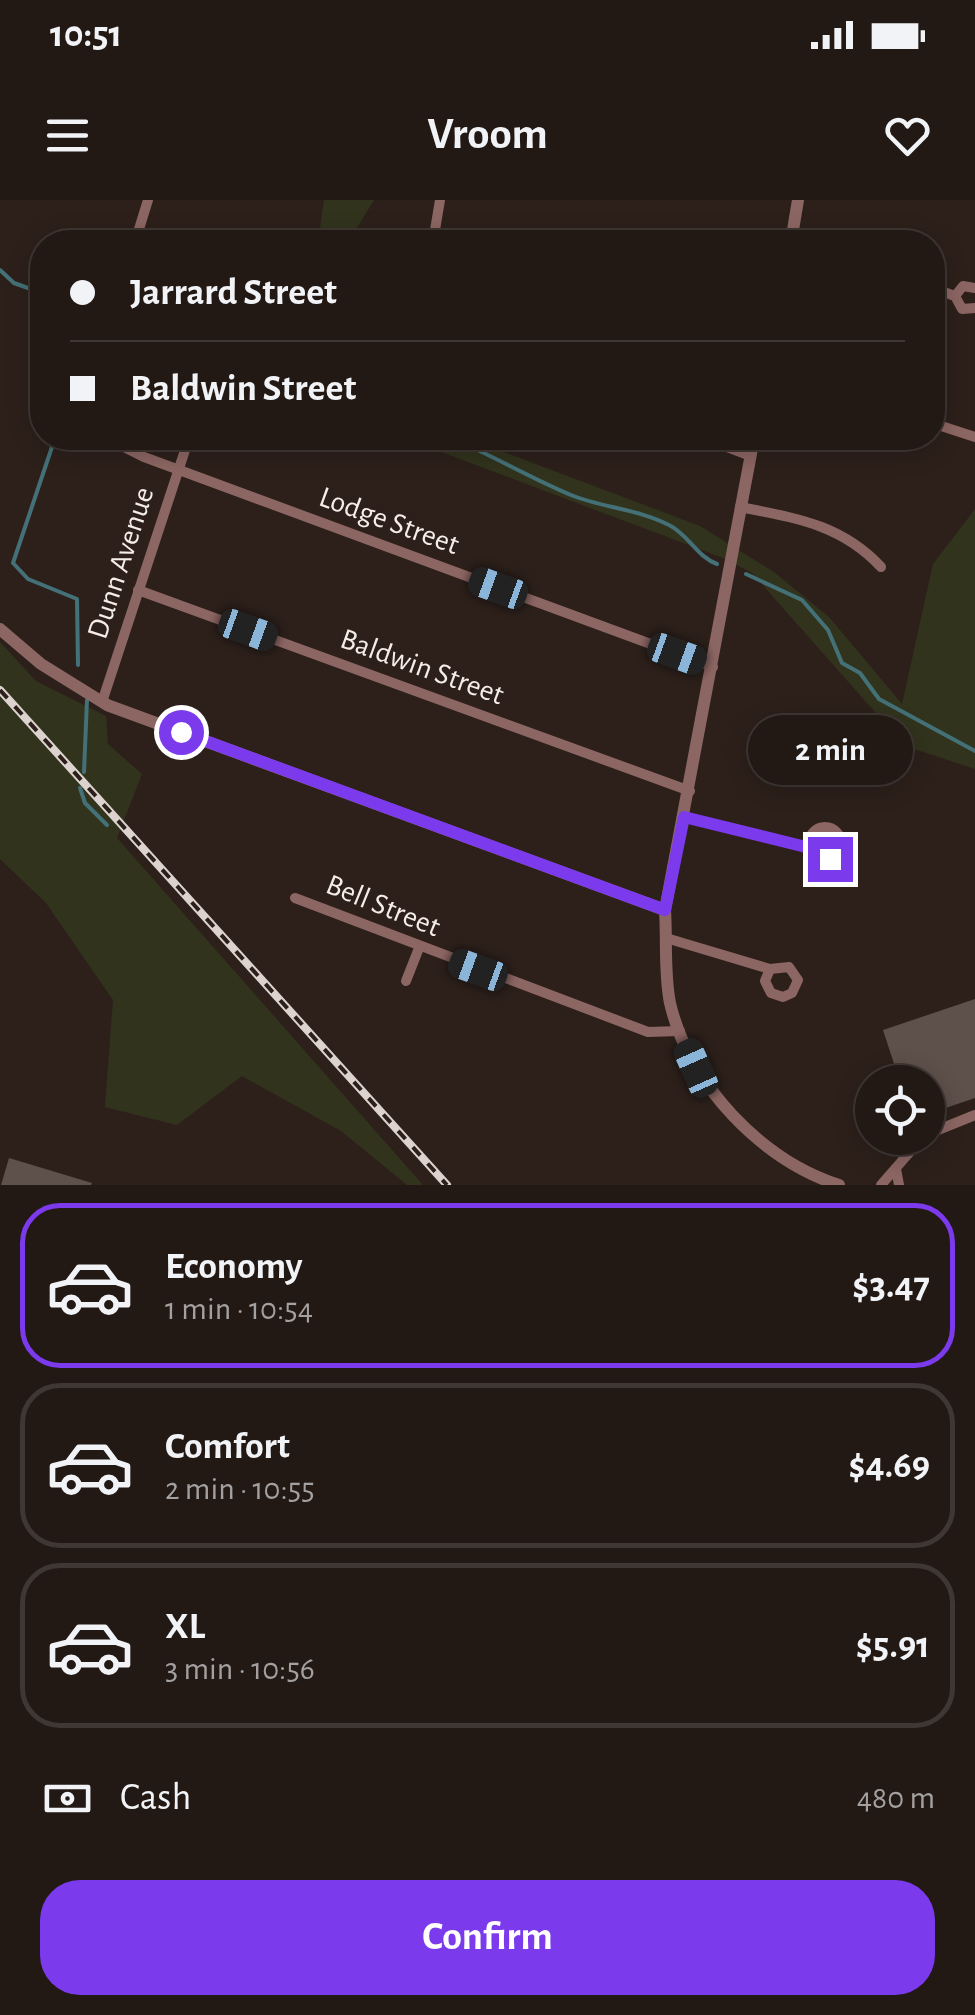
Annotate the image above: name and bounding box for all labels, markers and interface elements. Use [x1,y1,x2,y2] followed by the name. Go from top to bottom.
[50,16,122,54] text: 10:51
[40,108,95,163] icon: menu
[880,108,935,163] icon: heart
[427,112,548,157] text: Vroom
[130,274,337,312] text: Jarrard Street
[130,370,356,408] text: Baldwin Street
[315,482,463,560] street label: Lodge Street
[82,483,160,643] street label: Dunn Avenue
[465,564,531,612] car
[215,606,281,654] car
[336,624,508,711] street label: Baldwin Street
[644,630,710,678] car
[159,710,204,755] route start
[748,714,912,784] callout: 2 min
[795,734,866,766] text: 2 min
[808,837,853,882] route end
[322,870,445,943] street label: Bell Street
[445,946,511,994] car
[670,1034,722,1102] car
[855,1065,945,1155] map controls
[855,1065,945,1155] button: locate
[45,1241,135,1331] icon: car
[165,1248,303,1286] text: Economy
[852,1267,930,1305] text: $3.47
[165,1293,313,1325] text: 1 min · 10:54
[45,1421,135,1511] icon: car
[165,1428,290,1466] text: Comfort
[848,1447,930,1485] text: $4.69
[165,1473,315,1505] text: 2 min · 10:55
[45,1601,135,1691] icon: car
[165,1608,205,1646] text: XL
[856,1627,930,1665] text: $5.91
[165,1653,315,1685] text: 3 min · 10:56
[40,1771,95,1826] icon: cash
[120,1779,191,1817] text: Cash
[857,1782,935,1814] text: 480 m
[40,1880,935,1995] button: Confirm

